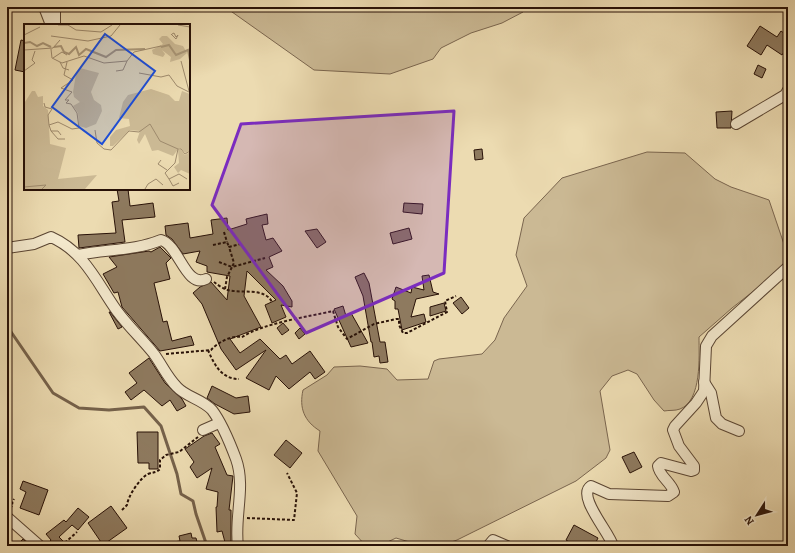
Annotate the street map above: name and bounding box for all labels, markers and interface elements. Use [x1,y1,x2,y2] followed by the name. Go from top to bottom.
[24,24,190,190] inset map
[737,495,777,535] north arrow
[741,513,758,528] text: N

